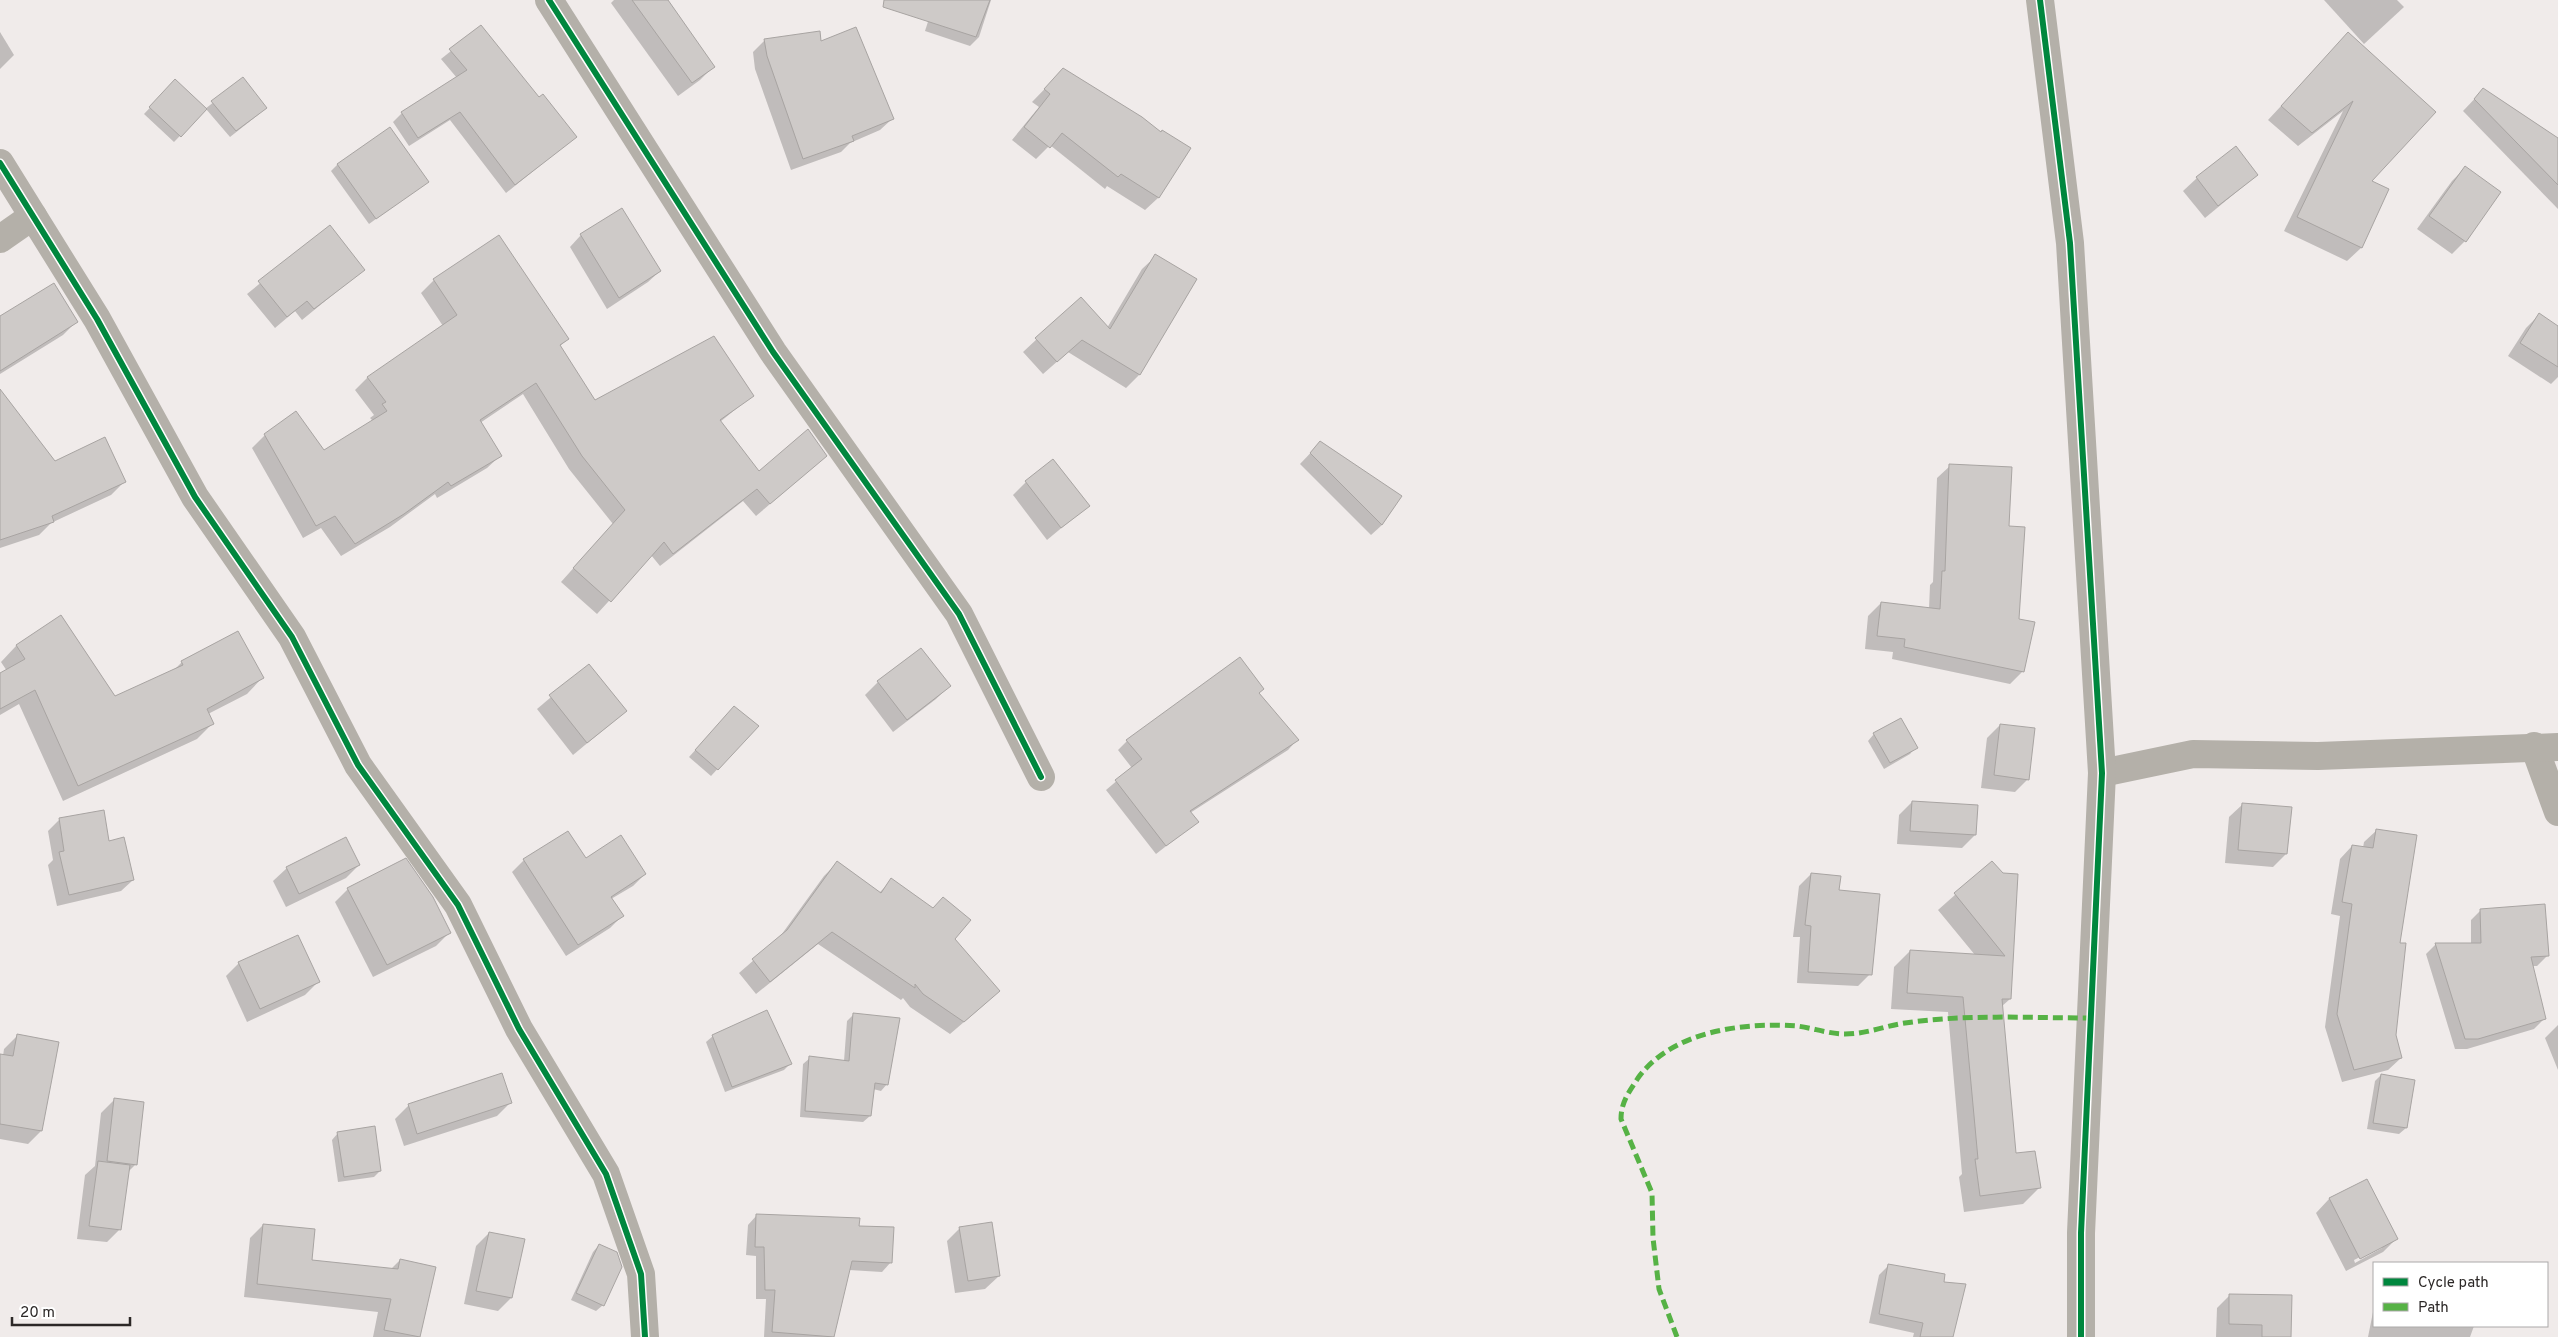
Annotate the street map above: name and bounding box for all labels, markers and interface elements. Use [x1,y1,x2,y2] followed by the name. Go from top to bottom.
[2373,1262,2548,1327] legend
[2418,1274,2489,1293] text: Cycle path
[12,1294,130,1326] scale bar
[2418,1299,2449,1318] text: Path
[20,1304,55,1323] text: 20 m

